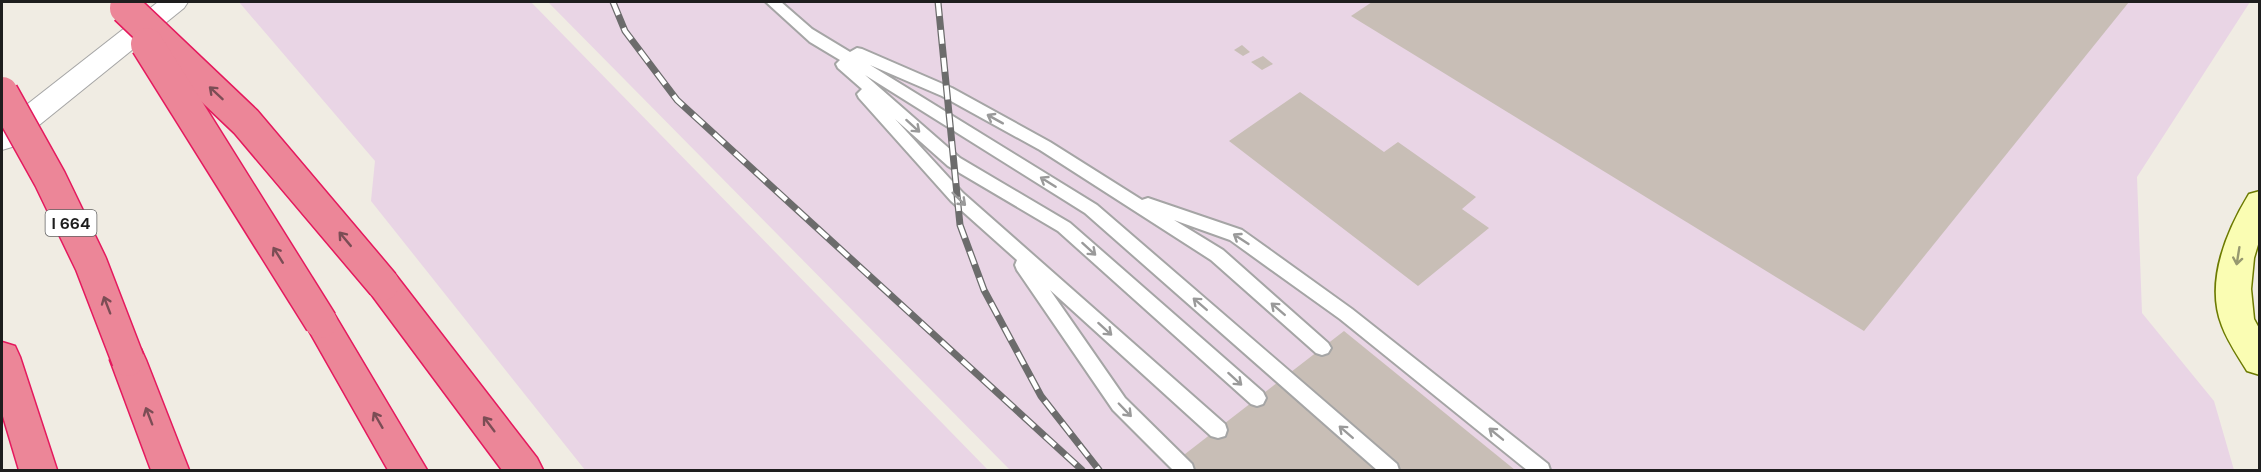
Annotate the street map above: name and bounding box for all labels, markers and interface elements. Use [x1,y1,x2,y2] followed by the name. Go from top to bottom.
[209,86,224,100] one-way arrow
[987,113,1004,125] one-way arrow
[905,119,920,133] one-way arrow
[1040,175,1057,187] one-way arrow
[952,192,967,206] one-way arrow
[46,210,97,236] road number: I 664
[339,231,352,247] one-way arrow
[1233,232,1250,244] one-way arrow
[1081,242,1097,256] one-way arrow
[2232,246,2243,266] one-way arrow
[272,247,284,264] one-way arrow
[101,296,112,315] one-way arrow
[1192,297,1208,311] one-way arrow
[1271,302,1286,316] one-way arrow
[1097,322,1112,336] one-way arrow
[1227,372,1242,386] one-way arrow
[1118,402,1132,417] one-way arrow
[143,407,154,426] one-way arrow
[372,412,384,429] one-way arrow
[483,416,495,432] one-way arrow
[1339,425,1354,439] one-way arrow
[1488,428,1504,441] one-way arrow

